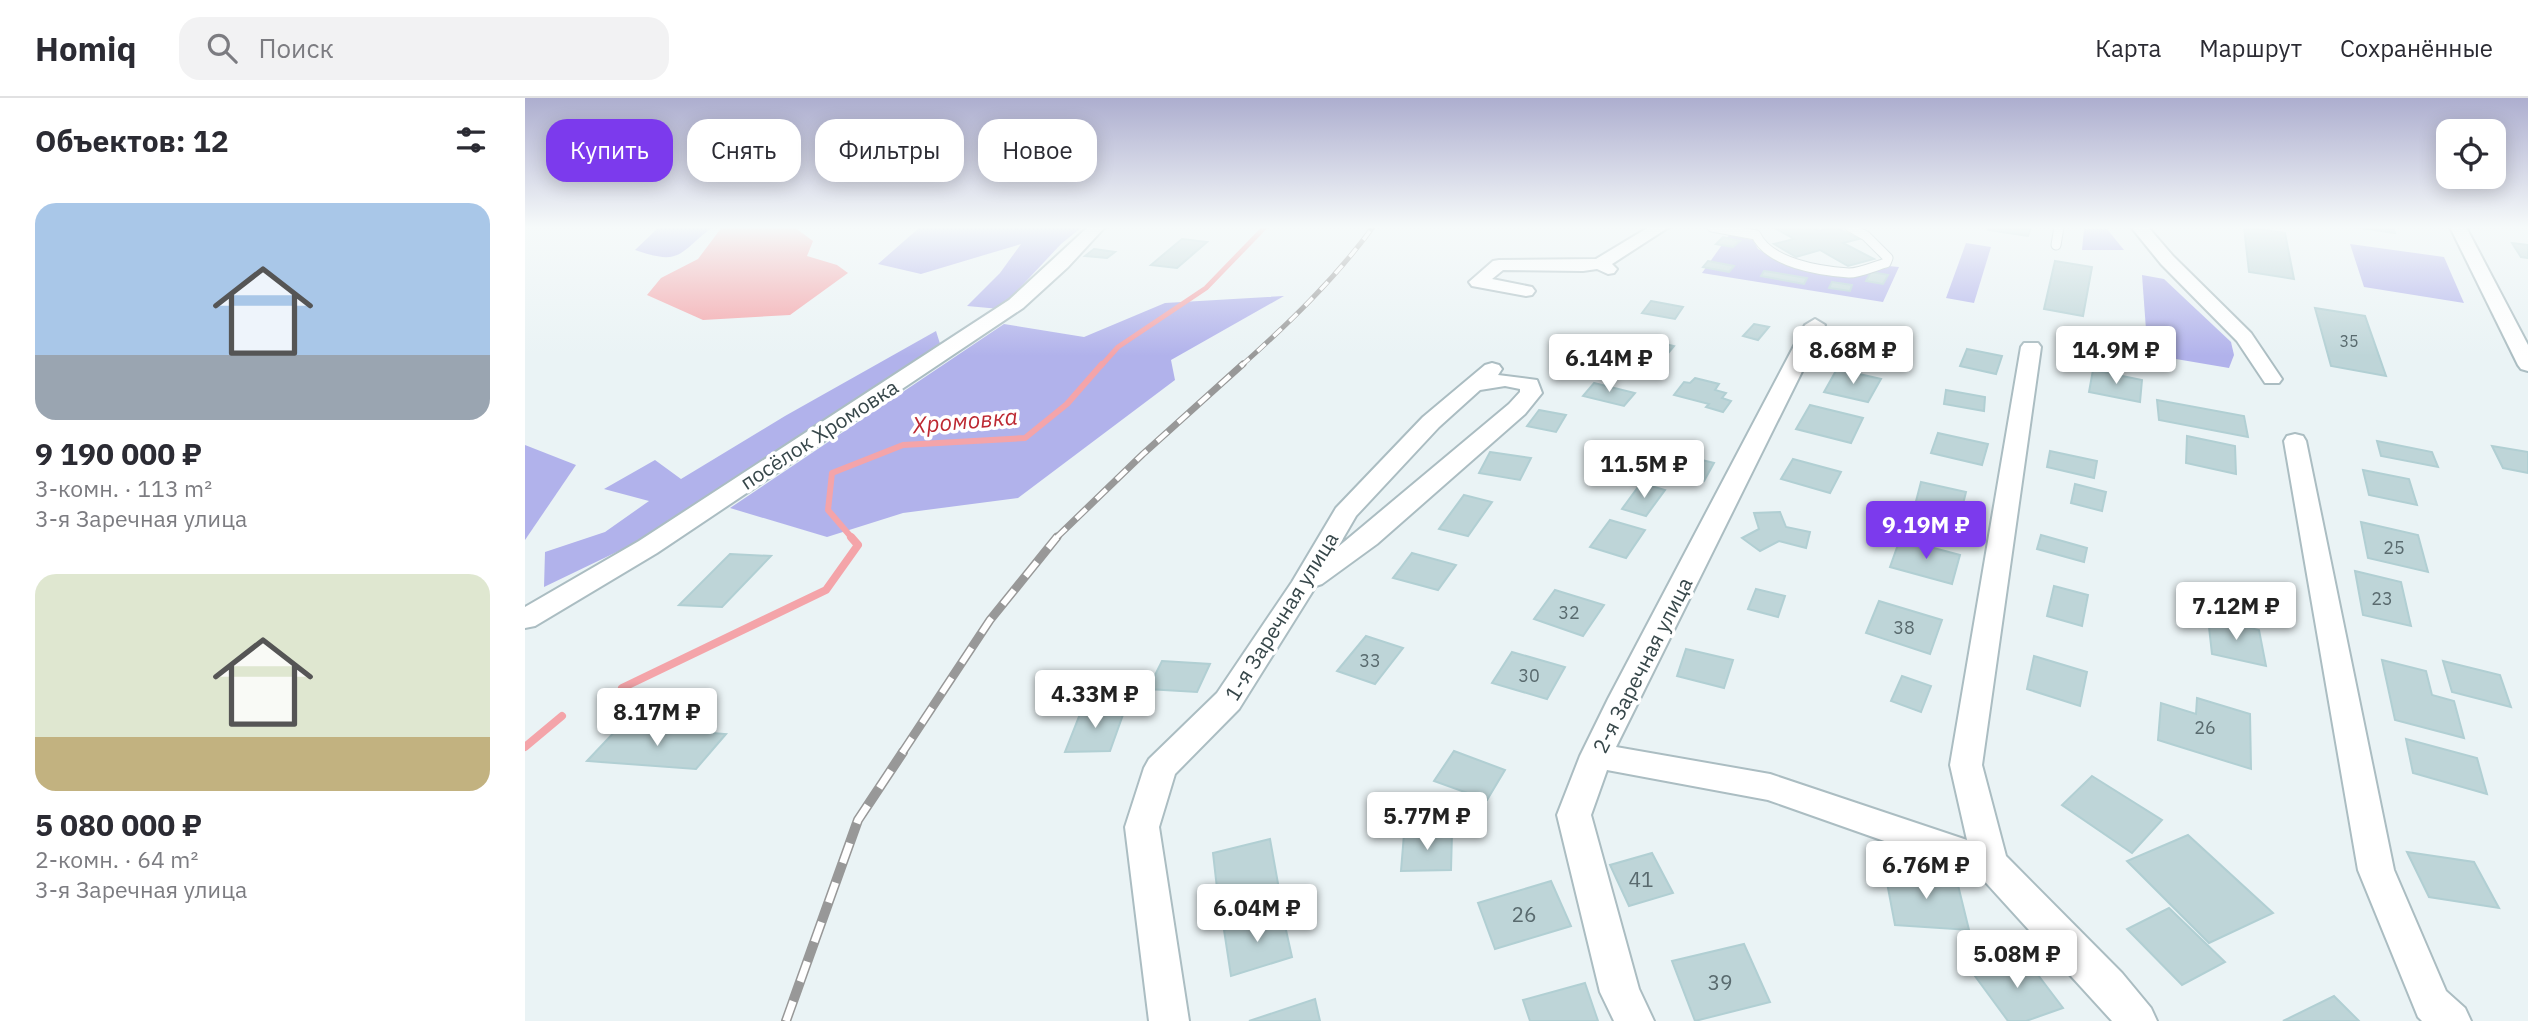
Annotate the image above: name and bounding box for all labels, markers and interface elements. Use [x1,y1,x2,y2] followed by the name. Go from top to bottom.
[179,17,669,80] search box
[35,27,137,70] text: Homiq
[203,29,241,67] icon: search
[259,31,334,65] text: Поиск
[2095,32,2161,64] text: Карта
[2199,32,2302,64] text: Маршрут
[2340,32,2493,64] text: Сохранённые
[546,119,673,182] chip: Купить
[687,119,801,182] chip: Снять
[815,119,964,182] chip: Фильтры
[978,119,1097,182] chip: Новое
[2436,119,2506,189] map controls
[2436,119,2506,189] button: locate
[35,121,229,160] text: Объектов: 12
[452,121,490,159] icon: filters
[200,248,326,374] icon: home
[1788,327,1918,386] pin: 8.68M ₽
[2051,327,2181,386] pin: 14.9M ₽
[2339,331,2359,351] house number: 35
[1544,334,1674,394] pin: 6.14M ₽
[1809,334,1897,364] text: 8.68M ₽
[2072,334,2160,364] text: 14.9M ₽
[1565,342,1653,372] text: 6.14M ₽
[734,372,904,496] street label: посёлок Хромовка
[910,400,1019,440] water label: Хромовка
[35,434,202,473] text: 9 190 000 ₽
[1579,440,1709,500] pin: 11.5M ₽
[1600,448,1688,478] text: 11.5M ₽
[35,473,212,503] text: 3-комн. · 113 m²
[1861,502,1991,561] pin: 9.19M ₽
[35,503,247,533] text: 3-я Заречная улица
[1882,509,1970,539] text: 9.19M ₽
[1218,526,1344,706] street label: 1-я Заречная улица
[2383,536,2405,559] house number: 25
[1586,572,1698,758] street label: 2-я Заречная улица
[2171,582,2301,642] pin: 7.12M ₽
[2371,587,2393,610] house number: 23
[2192,590,2280,620] text: 7.12M ₽
[1558,601,1580,624] house number: 32
[1893,616,1915,639] house number: 38
[200,619,326,745] icon: home
[1359,649,1381,672] house number: 33
[1518,664,1540,687] house number: 30
[1030,670,1160,730] pin: 4.33M ₽
[1051,678,1139,708] text: 4.33M ₽
[592,688,722,748] pin: 8.17M ₽
[613,696,701,726] text: 8.17M ₽
[2194,716,2216,739] house number: 26
[1362,792,1492,852] pin: 5.77M ₽
[1383,800,1471,830] text: 5.77M ₽
[35,805,202,844] text: 5 080 000 ₽
[1861,842,1991,901] pin: 6.76M ₽
[35,844,198,874] text: 2-комн. · 64 m²
[1882,849,1970,879] text: 6.76M ₽
[1628,865,1654,893] house number: 41
[35,874,247,904] text: 3-я Заречная улица
[1192,884,1322,944] pin: 6.04M ₽
[1213,892,1301,922] text: 6.04M ₽
[1511,900,1537,928] house number: 26
[1952,930,2082,990] pin: 5.08M ₽
[1973,938,2061,968] text: 5.08M ₽
[1707,968,1733,996] house number: 39

